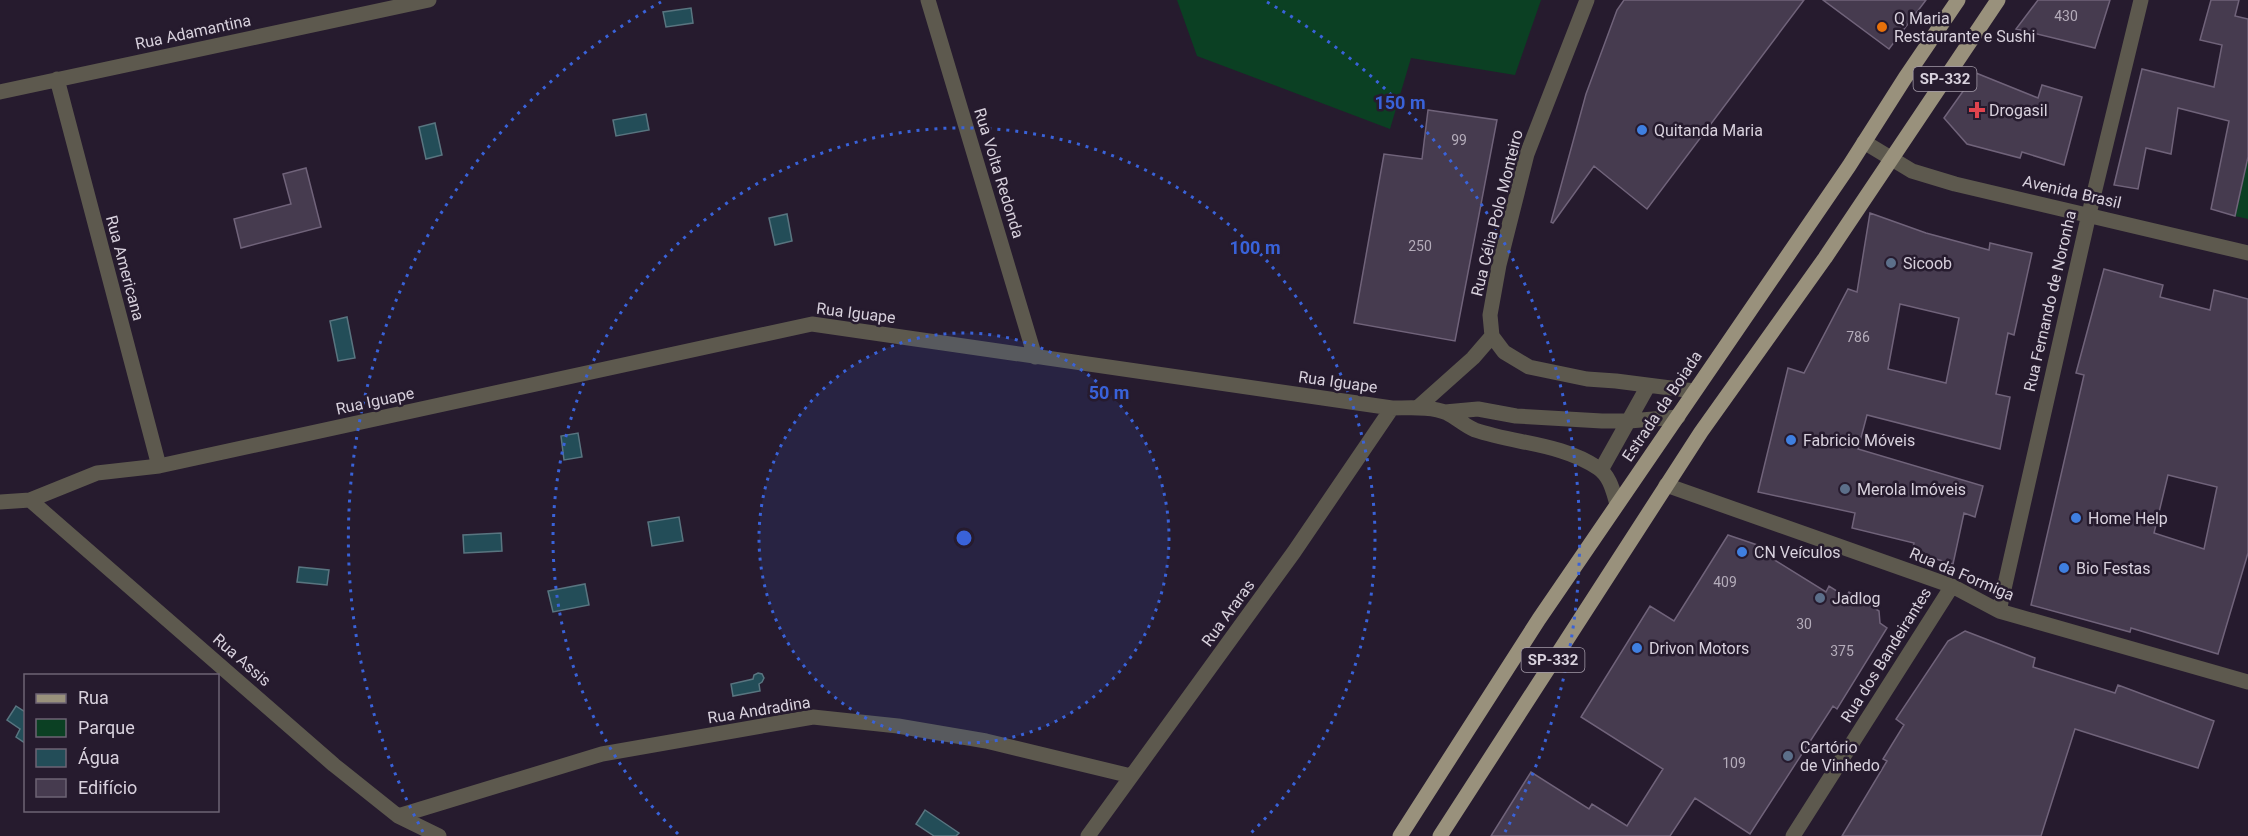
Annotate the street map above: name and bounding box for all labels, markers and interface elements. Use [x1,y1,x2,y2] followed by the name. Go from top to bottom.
[2054,8,2078,24] house number: 430
[1894,9,2035,46] place label: Q Maria Restaurante e Sushi
[133,10,253,54] street label: Rua Adamantina
[1875,20,1889,34] marker: Q Maria Restaurante e Sushi
[1914,67,1976,91] road number: SP-332
[1374,92,1426,113] text: 150 m
[1989,101,2048,120] place label: Drogasil
[1970,103,1984,117] marker: Drogasil
[970,106,1028,240] street label: Rua Volta Redonda
[1654,121,1763,140] place label: Quitanda Maria
[1635,123,1649,137] marker: Quitanda Maria
[1467,128,1527,298] street label: Rua Célia Polo Monteiro
[1451,132,1467,148] house number: 99
[2021,171,2123,213] street label: Avenida Brasil
[2020,209,2080,393] street label: Rua Fernando de Noronha
[102,213,148,323] street label: Rua Americana
[1229,237,1281,258] text: 100 m
[1408,238,1432,254] house number: 250
[1903,254,1952,273] place label: Sicoob
[1884,256,1898,270] marker: Sicoob
[815,299,897,327] street label: Rua Iguape
[1846,329,1870,345] house number: 786
[1618,347,1706,465] street label: Estrada da Boiada
[1297,367,1379,397] street label: Rua Iguape
[1089,382,1129,403] text: 50 m
[334,383,416,419] street label: Rua Iguape
[1803,431,1915,450] place label: Fabricio Móveis
[1784,433,1798,447] marker: Fabricio Móveis
[1857,480,1966,499] place label: Merola Imóveis
[1838,482,1852,496] marker: Merola Imóveis
[2088,509,2168,528] place label: Home Help
[2069,511,2083,525] marker: Home Help
[954,528,974,548] centre of rings
[1754,543,1841,562] place label: CN Veículos
[1907,543,2017,605] street label: Rua da Formiga
[1735,545,1749,559] marker: CN Veículos
[2076,559,2151,578] place label: Bio Festas
[2057,561,2071,575] marker: Bio Festas
[1713,574,1737,590] house number: 409
[1197,576,1259,650] street label: Rua Araras
[1837,584,1935,726] street label: Rua dos Bandeirantes
[1832,589,1881,608] place label: Jadlog
[1813,591,1827,605] marker: Jadlog
[1796,616,1812,632] house number: 30
[209,630,275,690] street label: Rua Assis
[1649,639,1749,658] place label: Drivon Motors
[1630,641,1644,655] marker: Drivon Motors
[1830,643,1854,659] house number: 375
[1522,648,1584,672] road number: SP-332
[24,674,219,812] legend
[78,687,109,708] text: Rua
[706,692,812,728] street label: Rua Andradina
[78,717,135,738] text: Parque
[1800,738,1880,775] place label: Cartório de Vinhedo
[78,747,120,768] text: Água
[1781,749,1795,763] marker: Cartório de Vinhedo
[1722,755,1746,771] house number: 109
[78,777,137,798] text: Edifício

